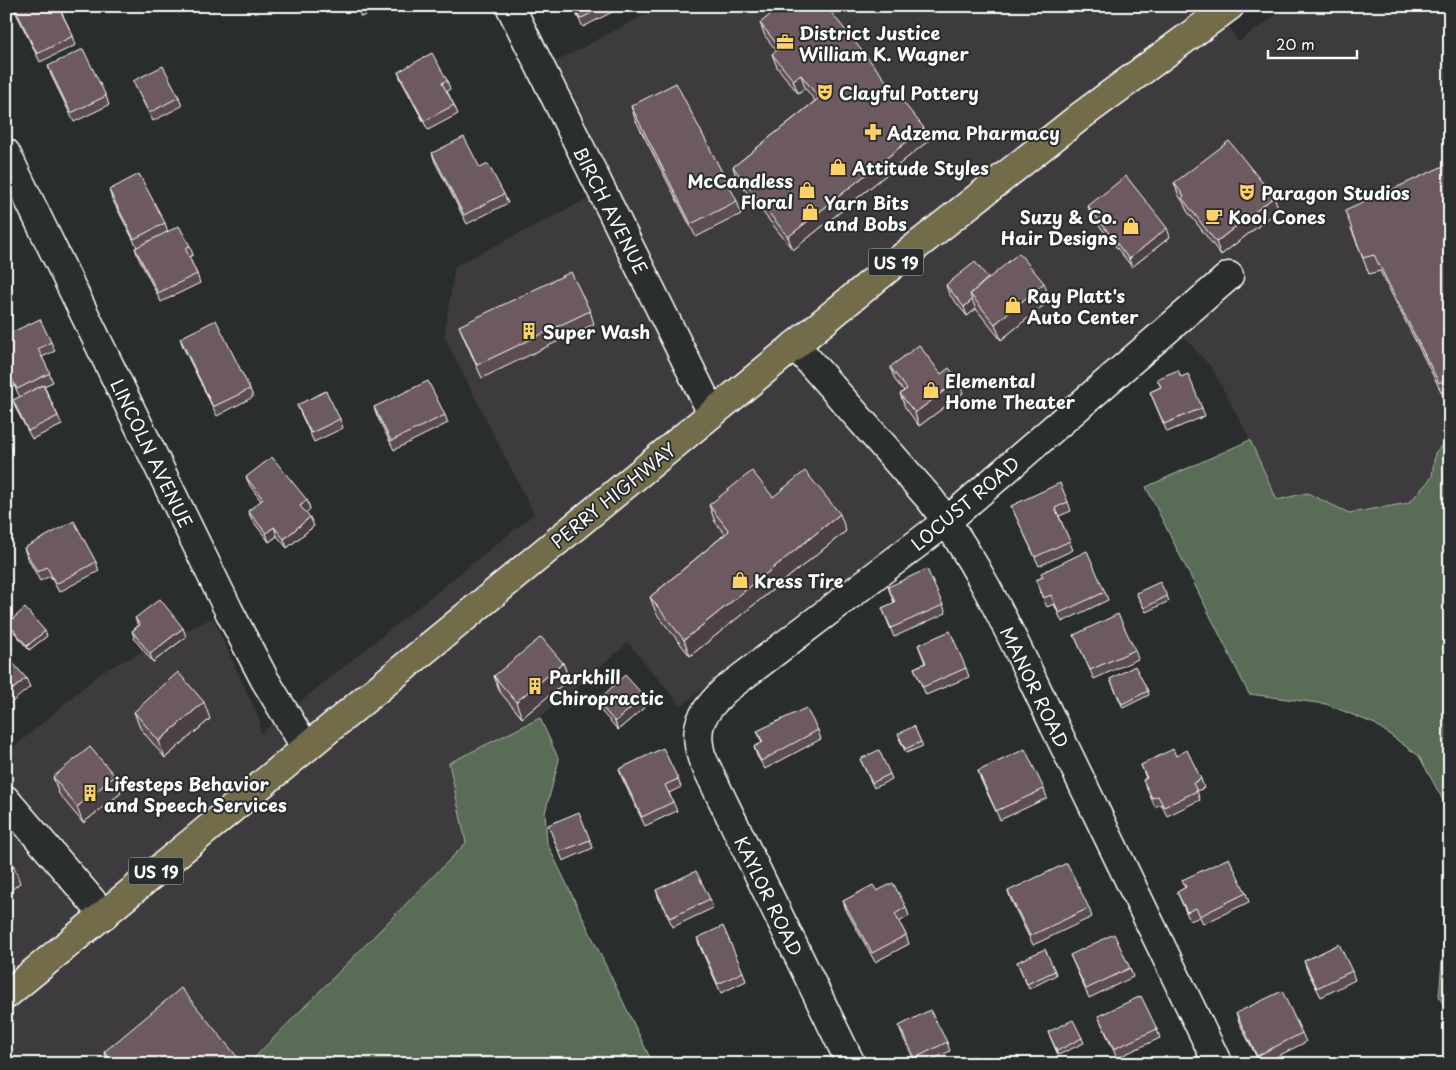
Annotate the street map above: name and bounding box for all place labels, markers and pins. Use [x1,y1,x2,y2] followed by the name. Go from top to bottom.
[799,19,969,67] place label: District Justice William K. Wagner
[775,32,795,52] office icon: District Justice William K. Wagner
[839,79,979,106] place label: Clayful Pottery
[815,82,835,102] theatre icon: Clayful Pottery
[886,119,1060,146] place label: Adzema Pharmacy
[863,122,883,142] pharmacy icon: Adzema Pharmacy
[851,154,989,181] place label: Attitude Styles
[828,157,848,177] shop icon: Attitude Styles
[687,167,793,215] place label: McCandless Floral
[1261,179,1410,206] place label: Paragon Studios
[797,180,817,200] shop icon: McCandless Floral
[1237,182,1257,202] theatre icon: Paragon Studios
[824,189,909,237] place label: Yarn Bits and Bobs
[800,202,820,222] shop icon: Yarn Bits and Bobs
[1001,203,1117,251] place label: Suzy & Co. Hair Designs
[1228,203,1326,230] place label: Kool Cones
[1204,206,1224,226] cafe icon: Kool Cones
[1121,216,1141,236] shop icon: Suzy & Co. Hair Designs
[1027,282,1139,330] place label: Ray Platt's Auto Center
[1003,295,1023,315] shop icon: Ray Platt's Auto Center
[543,318,650,345] place label: Super Wash
[519,321,539,341] building icon: Super Wash
[945,367,1076,415] place label: Elemental Home Theater
[921,380,941,400] shop icon: Elemental Home Theater
[754,567,844,594] place label: Kress Tire
[730,570,750,590] shop icon: Kress Tire
[549,663,664,711] place label: Parkhill Chiropractic
[525,676,545,696] building icon: Parkhill Chiropractic
[104,770,287,818] place label: Lifesteps Behavior and Speech Services
[80,783,100,803] building icon: Lifesteps Behavior and Speech Services

